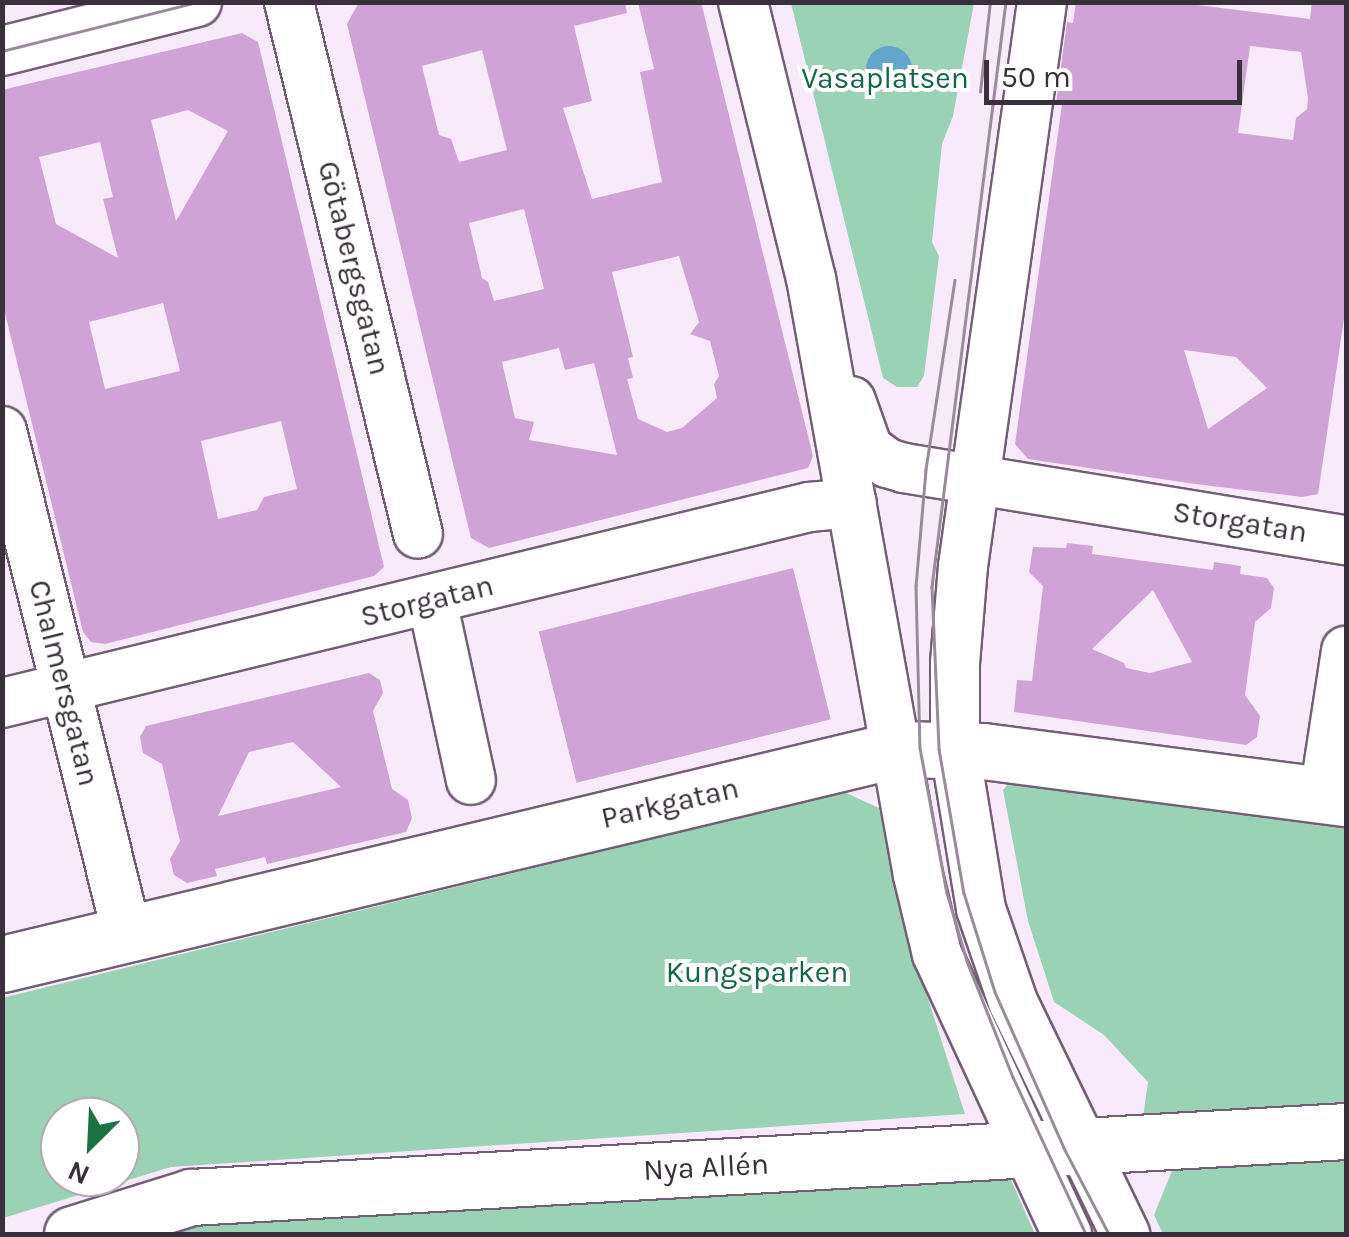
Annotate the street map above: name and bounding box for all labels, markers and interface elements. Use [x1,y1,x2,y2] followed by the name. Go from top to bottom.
[989,40,1246,102] scale bar
[1001,59,1071,95] text: 50 m
[801,60,969,96] park label: Vasaplatsen
[310,157,398,379] street label: Götabergsgatan
[1170,494,1310,550] street label: Storgatan
[357,567,497,635] street label: Storgatan
[21,576,107,790] street label: Chalmersgatan
[598,770,742,836] street label: Parkgatan
[666,954,848,990] park label: Kungsparken
[40,1097,140,1197] north arrow
[642,1146,770,1188] street label: Nya Allén
[63,1154,94,1192] text: N

